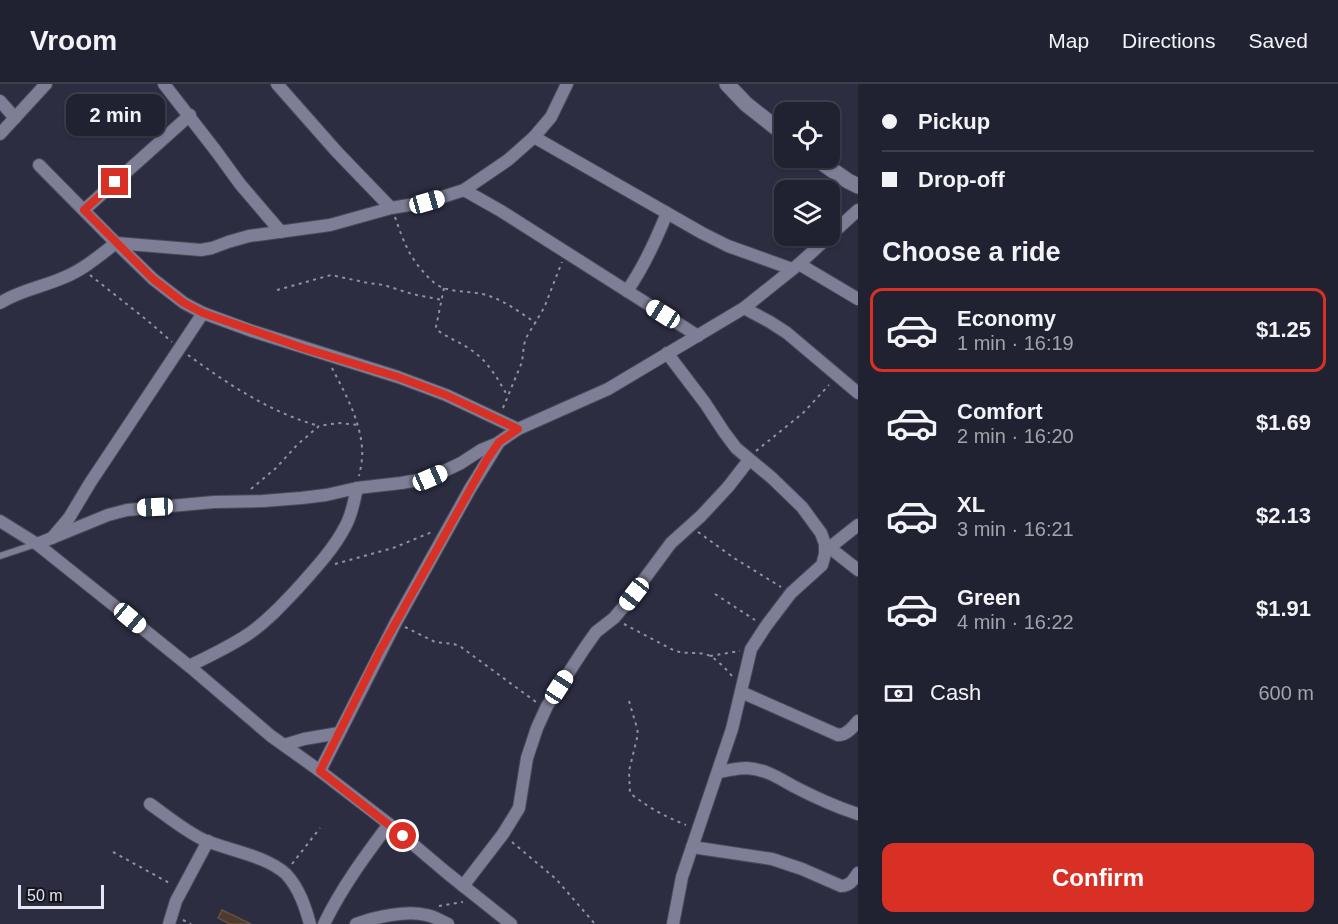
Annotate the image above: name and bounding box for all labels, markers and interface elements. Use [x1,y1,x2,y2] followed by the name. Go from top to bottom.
[30,25,117,56] text: Vroom
[1048,29,1089,52] text: Map
[1122,29,1215,52] text: Directions
[1248,29,1308,52] text: Saved
[66,95,164,137] callout: 2 min
[774,102,840,246] map controls
[774,102,840,168] button: locate
[89,104,142,126] text: 2 min
[918,109,990,134] text: Pickup
[918,167,1005,192] text: Drop-off
[101,168,128,195] route end
[774,180,840,246] button: layers
[407,188,447,216] car
[882,237,1061,267] text: Choose a ride
[643,297,683,331] car
[885,303,939,357] icon: car
[957,306,1056,331] text: Economy
[1256,317,1311,342] text: $1.25
[957,332,1074,354] text: 1 min · 16:19
[885,396,939,450] icon: car
[957,399,1043,424] text: Comfort
[1256,410,1311,435] text: $1.69
[957,425,1074,447] text: 2 min · 16:20
[410,462,450,494] car
[885,489,939,543] icon: car
[957,492,985,517] text: XL
[137,497,173,517] car
[1256,503,1311,528] text: $2.13
[957,518,1074,540] text: 3 min · 16:21
[616,574,652,614] car
[885,582,939,636] icon: car
[957,585,1021,610] text: Green
[1256,596,1311,621] text: $1.91
[110,600,150,636] car
[957,611,1074,633] text: 4 min · 16:22
[542,667,576,707] car
[882,677,915,710] icon: cash
[930,680,981,705] text: Cash
[1258,682,1314,704] text: 600 m
[389,822,416,849] route start
[882,843,1314,912] button: Confirm
[18,882,104,910] scale bar
[27,887,63,904] text: 50 m

